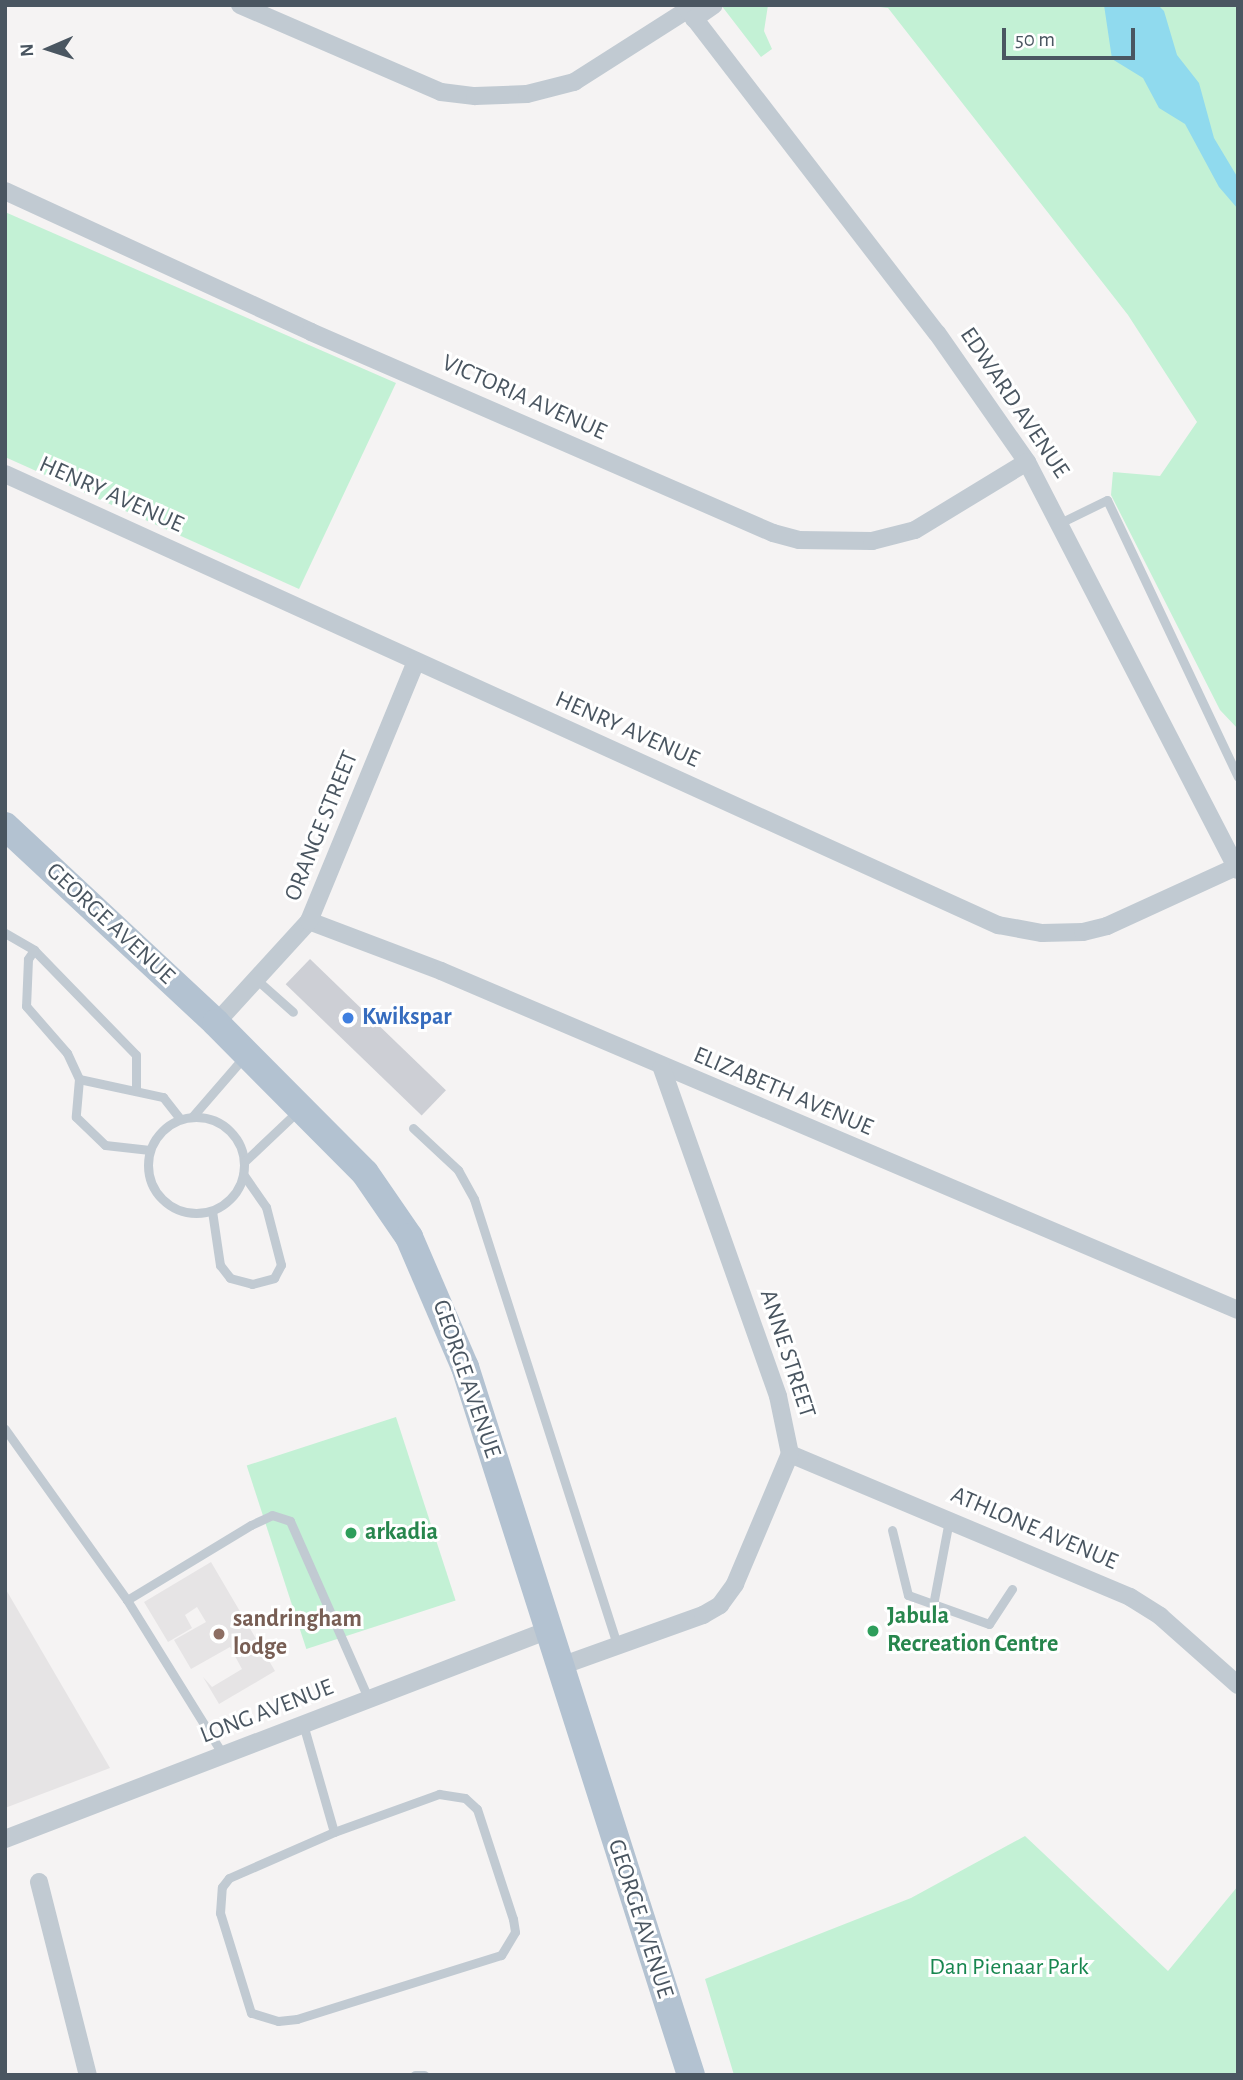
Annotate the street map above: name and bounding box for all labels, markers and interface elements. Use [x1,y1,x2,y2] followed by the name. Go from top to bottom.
[14,14,84,84] north arrow
[1005,14,1138,58] scale bar
[1015,29,1055,50] text: 50 m
[18,43,37,57] text: N
[953,322,1075,484] street label: EDWARD AVENUE
[437,349,611,447] street label: VICTORIA AVENUE
[34,450,188,540] street label: HENRY AVENUE
[550,685,704,775] street label: HENRY AVENUE
[279,747,365,905] street label: ORANGE STREET
[40,857,180,991] street label: GEORGE AVENUE
[362,1004,452,1032] place label: Kwikspar
[340,1010,356,1026] marker: Kwikspar
[689,1041,877,1143] street label: ELIZABETH AVENUE
[753,1286,821,1422] street label: ANNE STREET
[425,1296,507,1462] street label: GEORGE AVENUE
[946,1481,1122,1577] street label: ATHLONE AVENUE
[365,1519,438,1547] place label: arkadia
[343,1525,359,1541] marker: arkadia
[887,1603,1058,1659] place label: Jabula Recreation Centre
[233,1606,362,1662] place label: sandringham lodge
[865,1623,881,1639] marker: Jabula Recreation Centre
[211,1626,227,1642] marker: sandringham lodge
[196,1673,338,1751] street label: LONG AVENUE
[601,1836,679,2002] street label: GEORGE AVENUE
[929,1954,1089,1982] park label: Dan Pienaar Park

